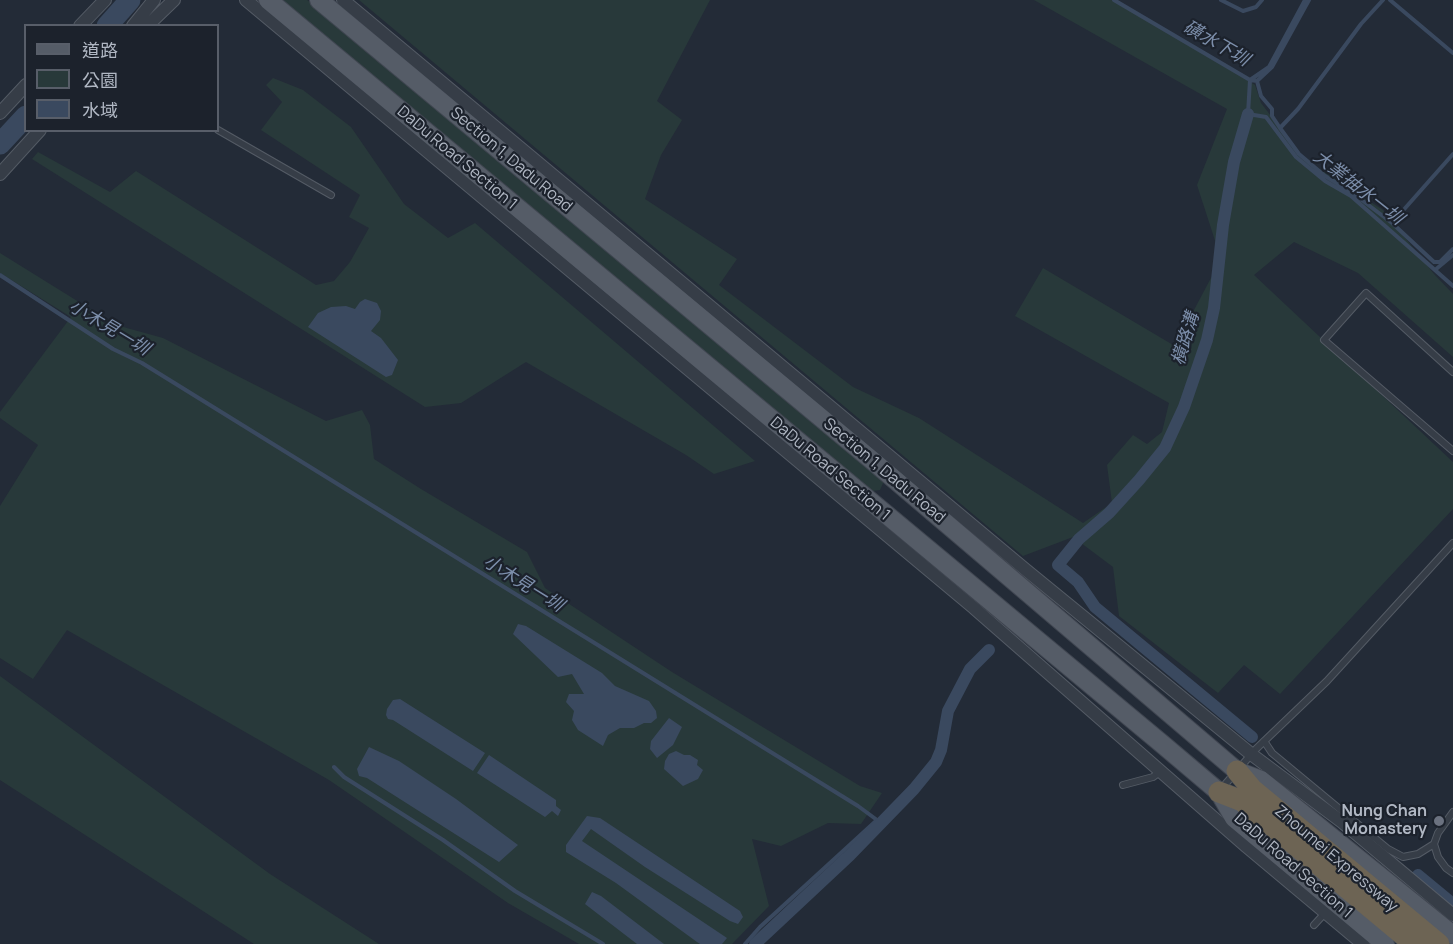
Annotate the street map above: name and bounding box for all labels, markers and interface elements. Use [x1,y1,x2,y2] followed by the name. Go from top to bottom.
[1179,17,1253,71] water label: 磺水下圳
[24,24,219,132] legend
[82,38,118,62] text: 道路
[82,68,118,92] text: 公園
[82,98,118,122] text: 水域
[393,102,521,214] street label: DaDu Road Section 1
[446,103,576,217] street label: Section 1, Dadu Road
[1309,146,1407,230] water label: 大業抽水一圳
[65,296,153,360] water label: 小木見一圳
[1168,310,1204,368] water label: 橫路溝
[766,413,894,525] street label: DaDu Road Section 1
[819,414,949,528] street label: Section 1, Dadu Road
[479,551,567,617] water label: 小木見一圳
[1270,802,1402,916] street label: Zhoumei Expressway
[1341,802,1427,840] place label: Nung Chan Monastery
[1230,809,1356,923] street label: DaDu Road Section 1
[1432,814,1446,828] marker: Nung Chan Monastery

